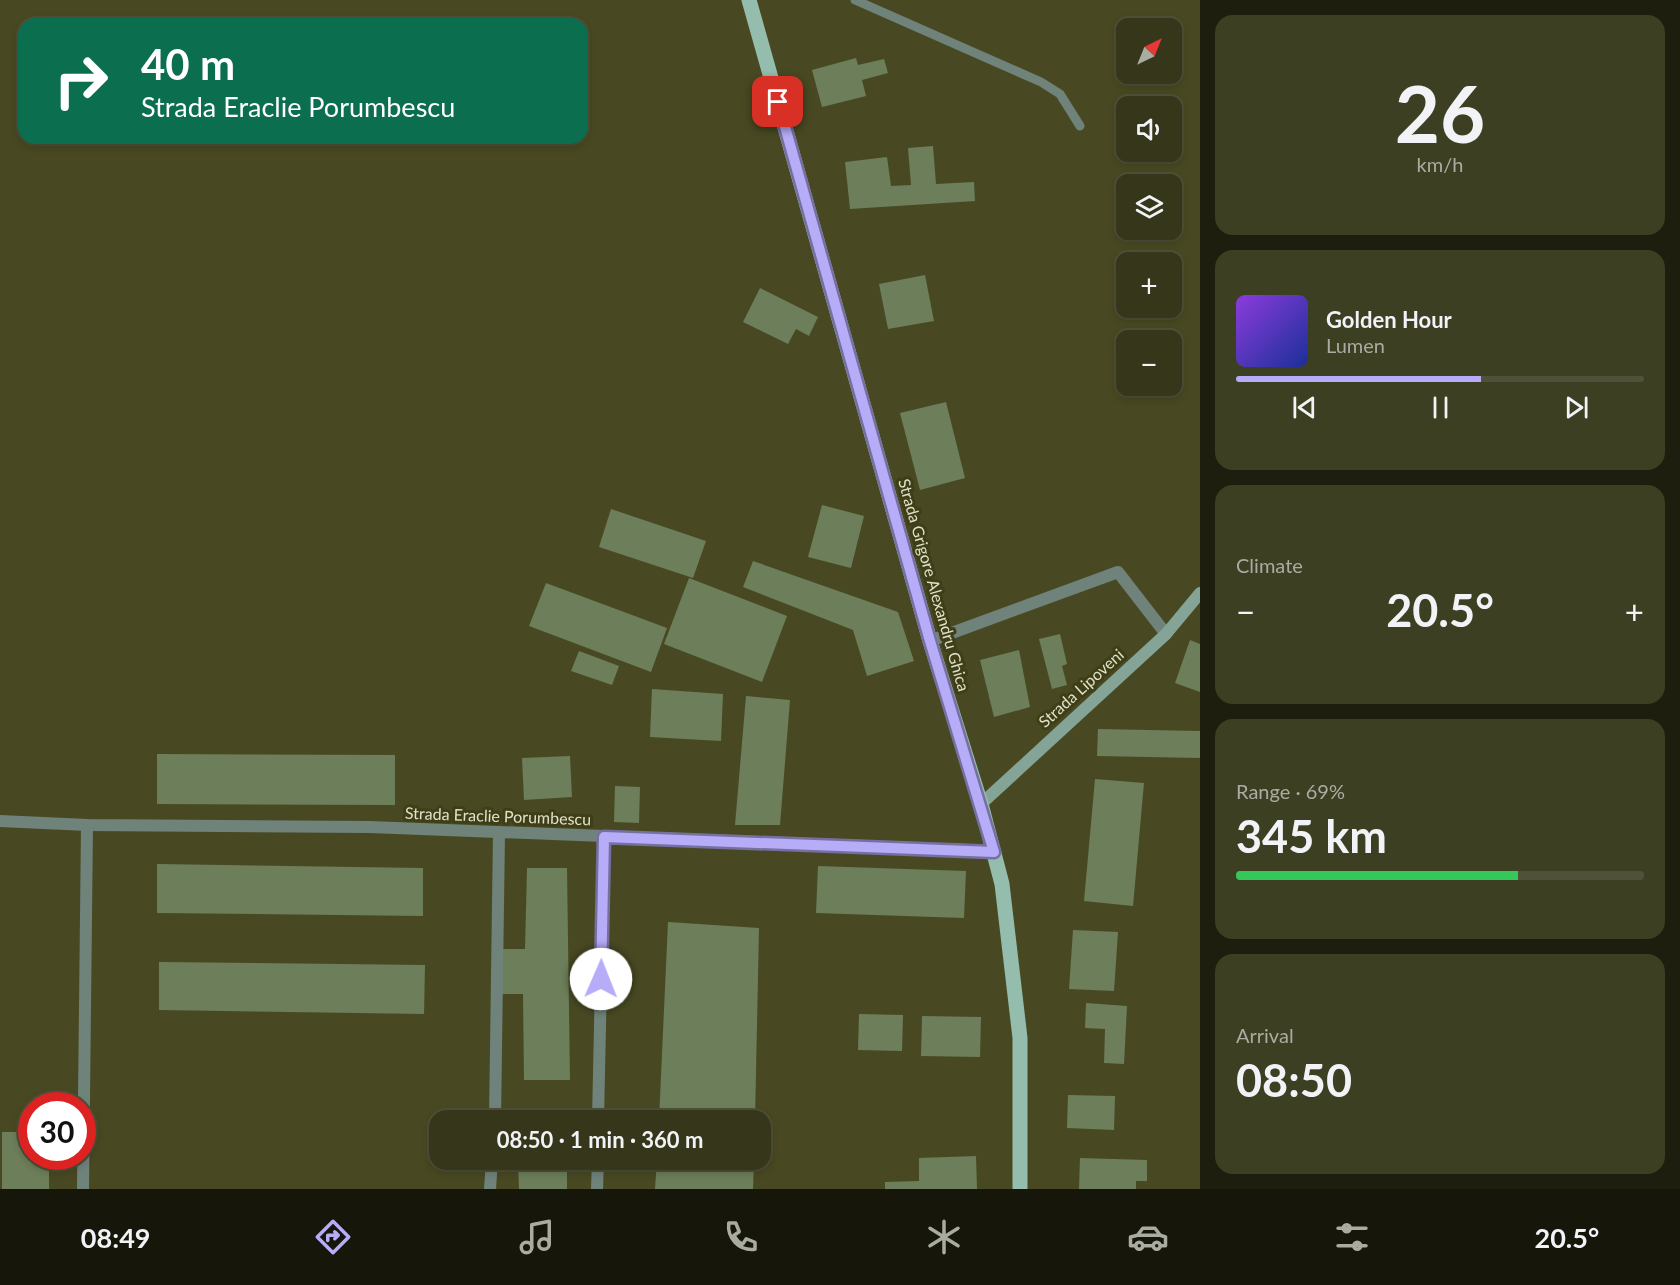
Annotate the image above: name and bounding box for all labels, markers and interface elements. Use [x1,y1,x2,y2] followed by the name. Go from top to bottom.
[1116,18,1182,84] north arrow
[1116,18,1182,396] map controls
[141,39,235,89] text: 40 m
[42,42,120,120] icon: right
[1395,66,1485,160] text: 26
[752,76,803,127] pin
[761,85,794,118] icon: arrive
[141,90,455,123] text: Strada Eraclie Porumbescu
[1116,96,1182,162] button: sound
[1417,152,1463,176] text: km/h
[1116,174,1182,240] button: layers
[1116,252,1182,318] button: +
[1326,306,1452,333] text: Golden Hour
[1116,330,1182,396] button: −
[1326,333,1385,357] text: Lumen
[1288,391,1321,424] icon: previous
[1424,391,1457,424] icon: pause
[1560,391,1593,424] icon: next
[895,476,974,693] street label: Strada Grigore Alexandru Ghica
[1236,553,1303,577] text: Climate
[1386,583,1494,637] text: 20.5°
[1236,591,1255,631] text: −
[1625,591,1644,631] text: +
[1034,644,1127,731] street label: Strada Lipoveni
[1236,779,1345,803] text: Range · 69%
[405,803,591,828] street label: Strada Eraclie Porumbescu
[1236,809,1387,863] text: 345 km
[569,947,633,1011] position arrow
[1236,1023,1294,1047] text: Arrival
[1236,1053,1352,1107] text: 08:50
[18,1092,96,1170] speed limit sign: 30
[497,1126,703,1153] text: 08:50 · 1 min · 360 m
[312,1216,354,1258] icon: directions
[516,1216,558,1258] icon: music
[720,1216,762,1258] icon: phone
[923,1216,965,1258] icon: climate
[1127,1216,1169,1258] icon: car
[1331,1216,1373,1258] icon: filters
[81,1221,150,1254] text: 08:49
[1534,1221,1599,1254] text: 20.5°

